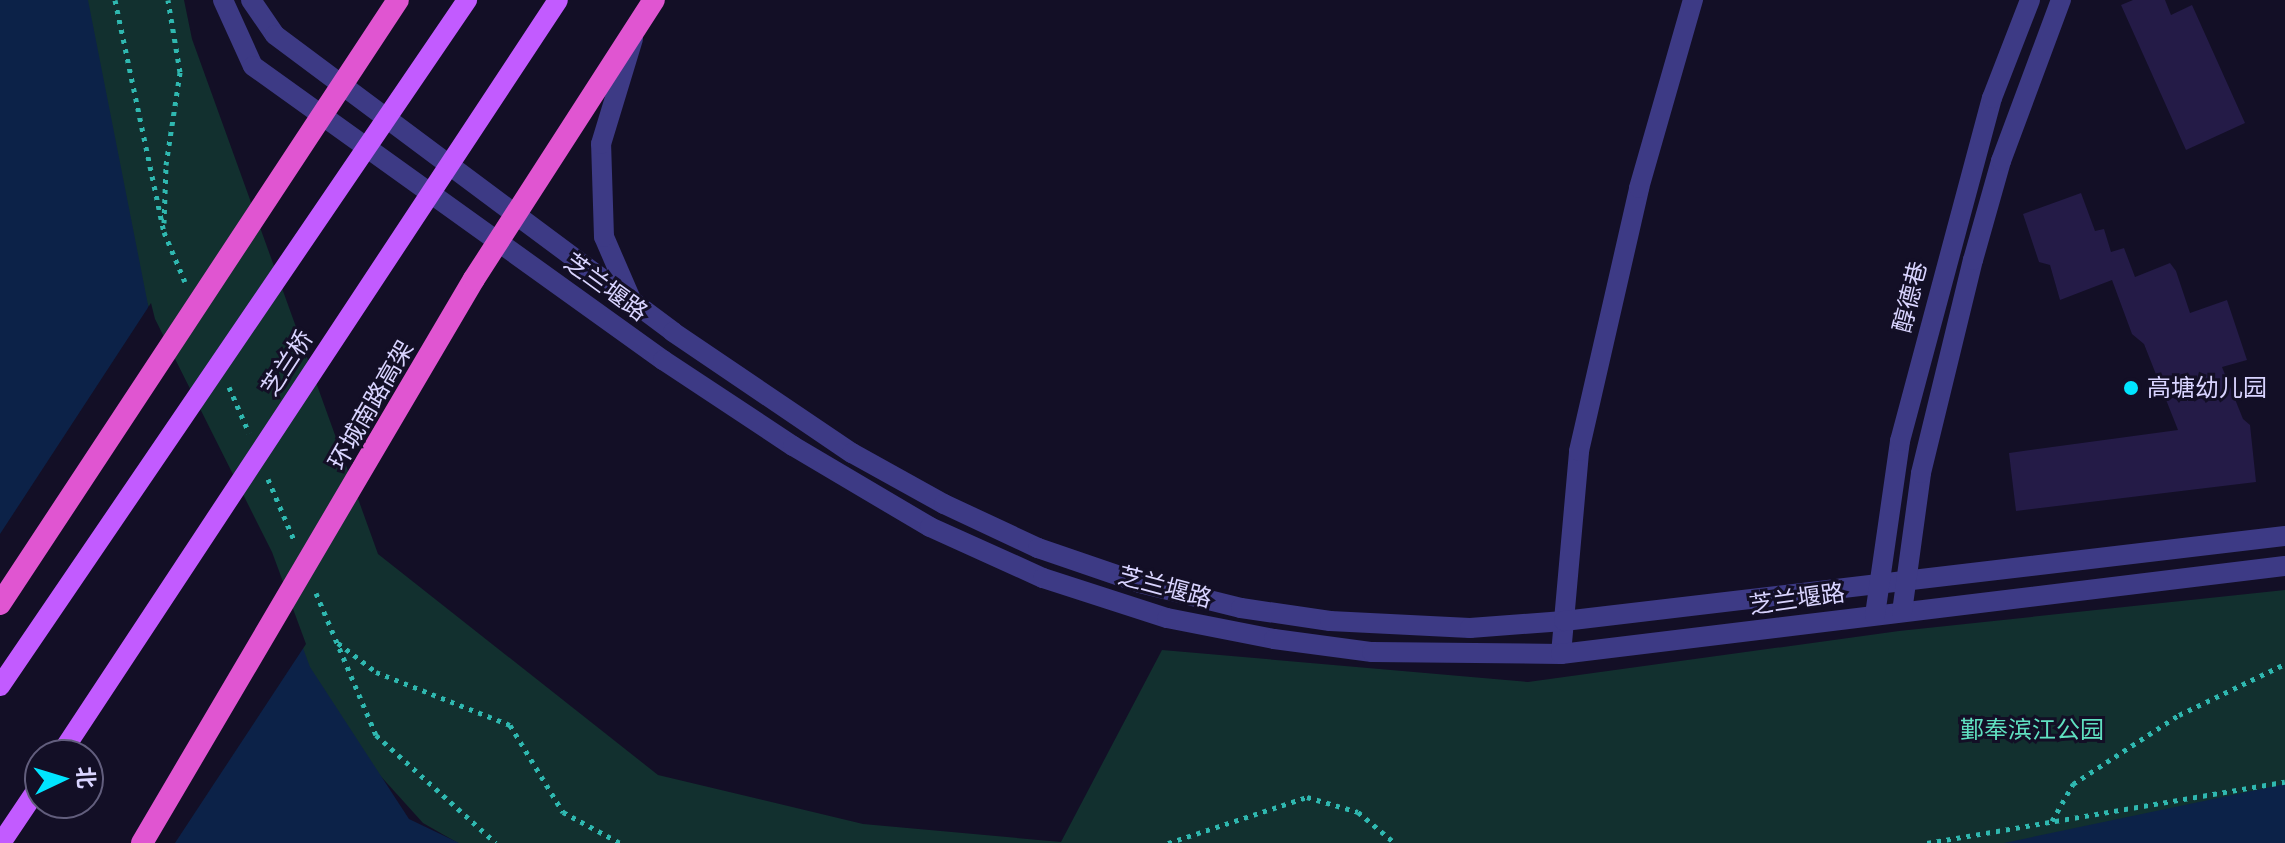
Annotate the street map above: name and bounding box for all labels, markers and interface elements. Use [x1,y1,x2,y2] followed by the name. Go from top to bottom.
[559,247,653,327] street label: 芝兰堰路
[1887,259,1933,335] street label: 醇德巷
[255,325,319,401] street label: 芝兰桥
[323,335,419,475] street label: 环城南路高架
[2147,374,2267,402] place label: 高塘幼儿园
[2122,379,2140,397] marker: 高塘幼儿园
[1115,561,1215,613] street label: 芝兰堰路
[1747,578,1847,620] street label: 芝兰堰路
[1960,716,2104,744] park label: 鄞奉滨江公园
[24,739,104,819] north arrow
[71,766,101,789] text: 北

